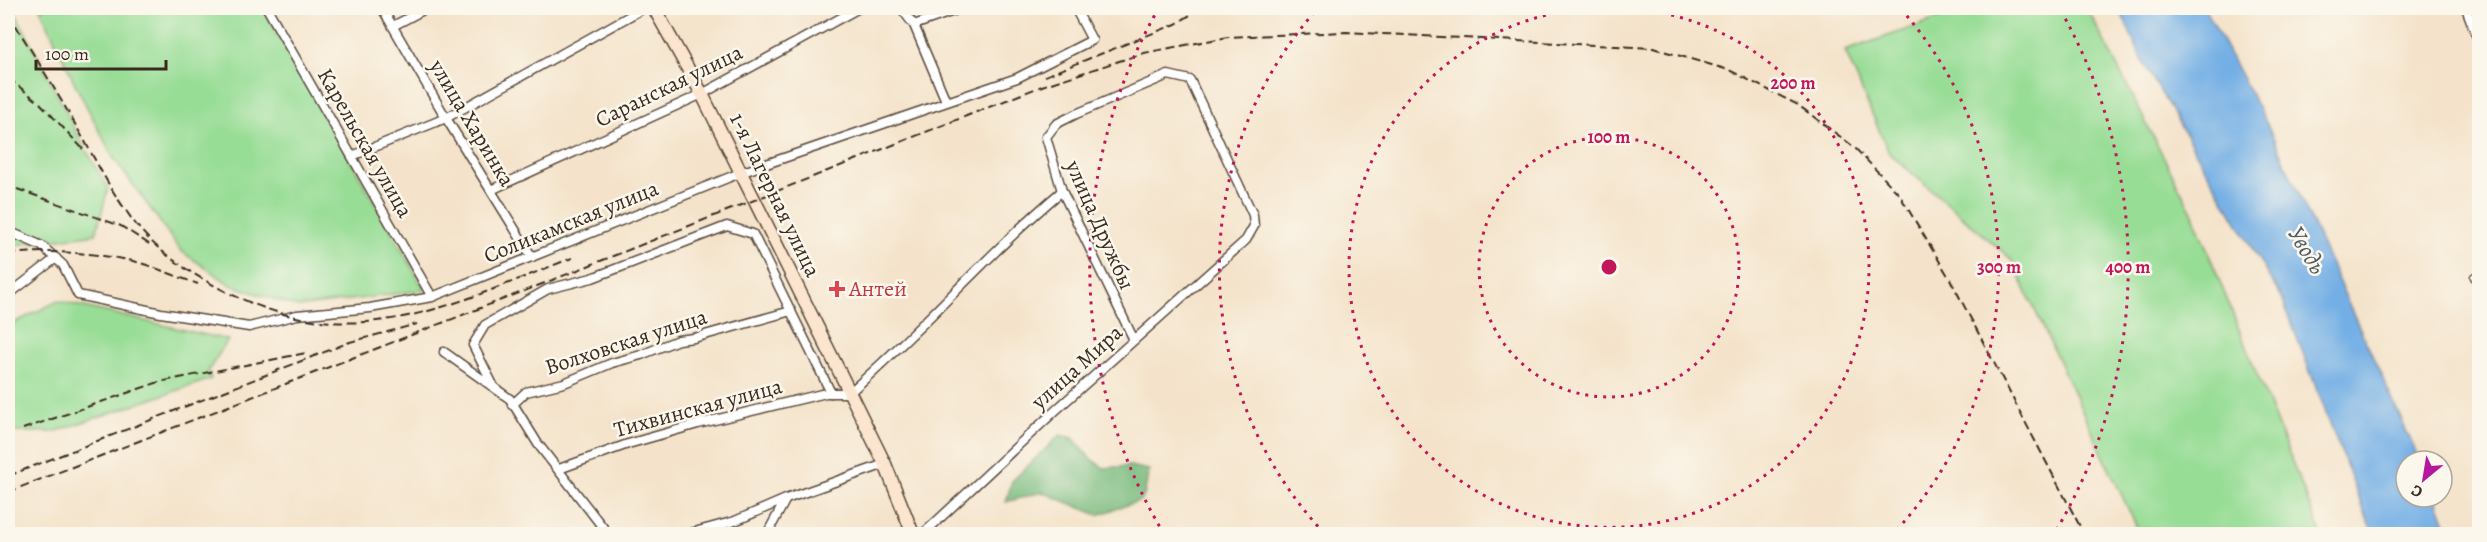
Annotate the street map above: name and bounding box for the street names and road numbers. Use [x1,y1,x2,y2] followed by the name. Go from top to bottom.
[590,37,748,135] street label: Саранская улица
[422,53,522,193] street label: улица Харинка
[310,63,420,224] street label: Карельская улица
[722,108,828,283] street label: 1-я Лагерная улица
[1058,155,1142,294] street label: улица Дружбы
[479,173,664,271] street label: Соликамская улица
[541,301,712,382] street label: Волховская улица
[1024,317,1130,417] street label: улица Мира
[611,371,786,445] street label: Тихвинская улица

